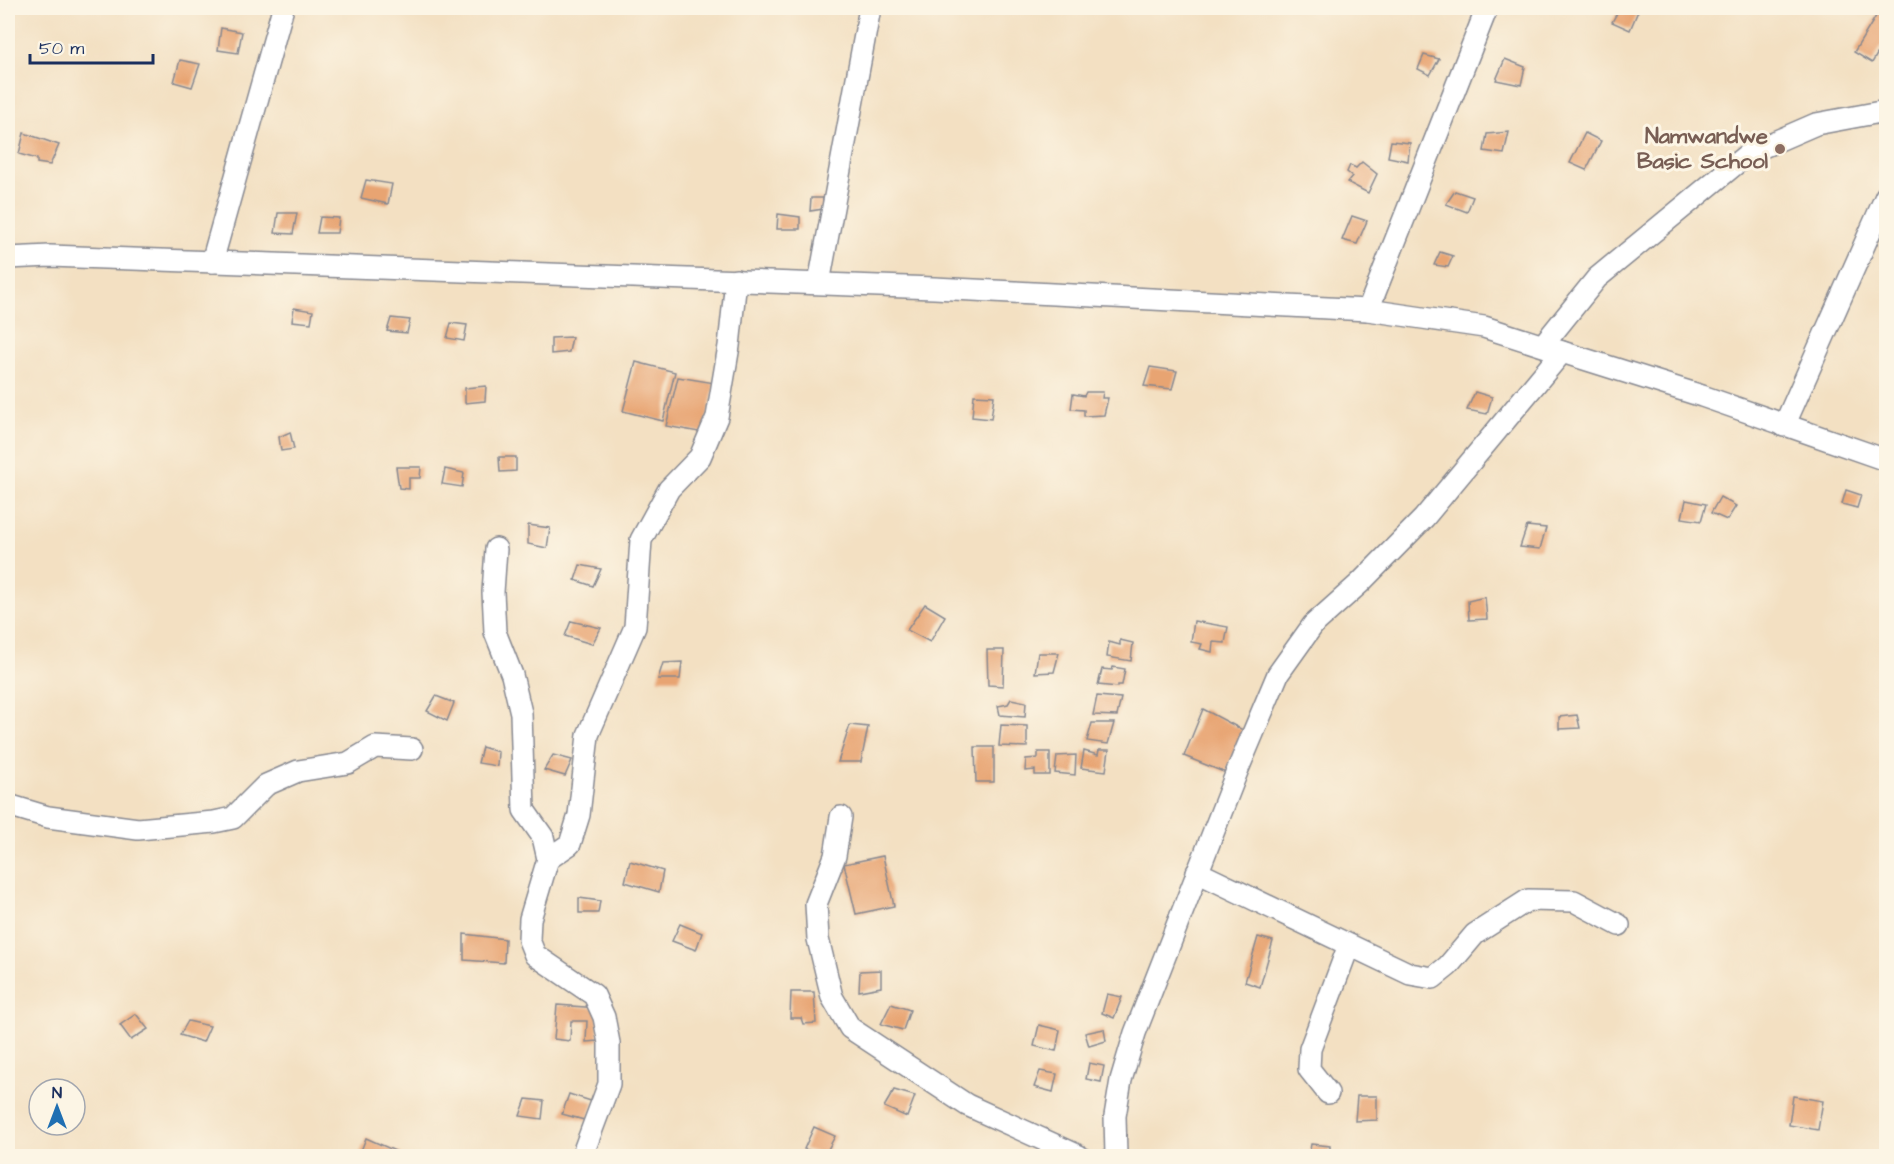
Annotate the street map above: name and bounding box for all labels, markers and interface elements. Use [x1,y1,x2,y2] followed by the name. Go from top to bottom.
[30,27,153,65] scale bar
[39,36,84,61] text: 50 m
[1637,121,1769,177] place label: Namwandwe Basic School
[1773,142,1787,156] marker: Namwandwe Basic School
[27,1077,87,1137] north arrow
[52,1082,62,1104] text: N

